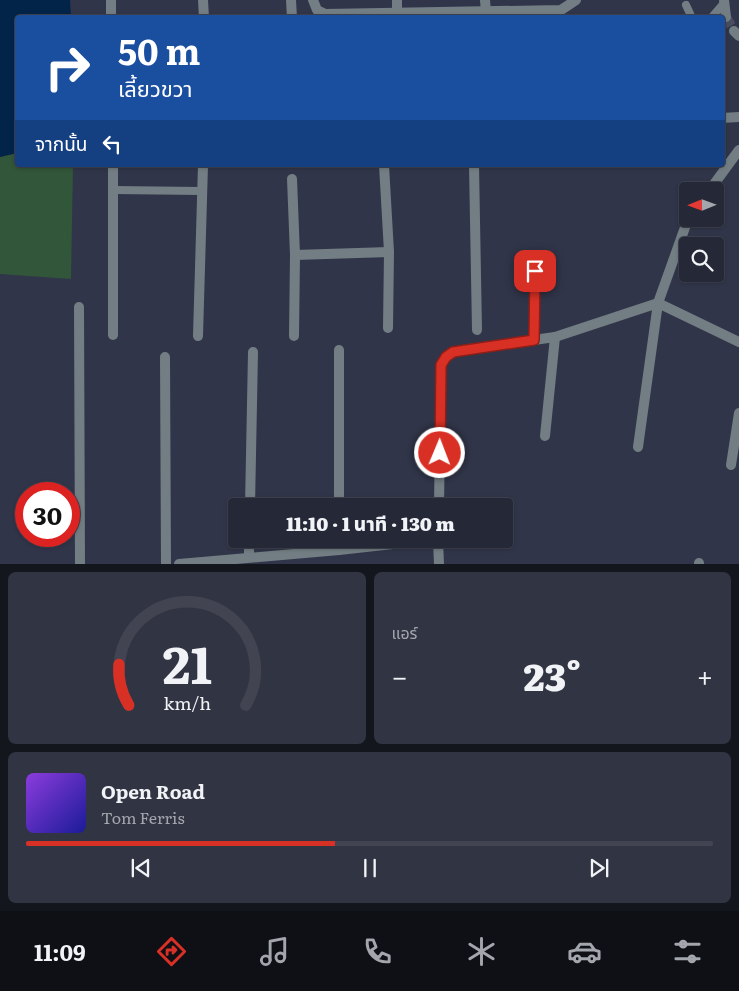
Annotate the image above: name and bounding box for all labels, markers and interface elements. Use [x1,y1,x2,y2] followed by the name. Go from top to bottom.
[118,24,201,76] text: 50 m
[35,35,100,100] icon: right
[118,71,193,104] text: เลี้ยวขวา
[35,129,88,157] text: จากนั้น
[98,130,126,158] icon: left
[679,182,724,228] north arrow
[679,182,724,282] map controls
[679,237,724,282] button: search
[514,250,556,292] pin
[521,257,549,285] icon: arrive
[413,426,465,478] position arrow
[15,482,80,547] speed limit sign: 30
[286,509,455,537] text: 11:10 · 1 นาที · 130 m
[392,620,417,644] text: แอร์
[162,623,211,700] text: 21
[523,646,581,703] text: 23°
[392,654,408,696] text: −
[697,654,713,696] text: +
[163,689,211,716] text: km/h
[101,777,205,805] text: Open Road
[101,805,185,829] text: Tom Ferris
[127,854,155,882] icon: previous
[356,854,384,882] icon: pause
[585,854,613,882] icon: next
[154,934,189,969] icon: directions
[257,934,292,969] icon: music
[360,934,395,969] icon: phone
[464,934,499,969] icon: climate
[567,934,602,969] icon: car
[670,934,705,969] icon: filters
[34,935,86,968] text: 11:09

